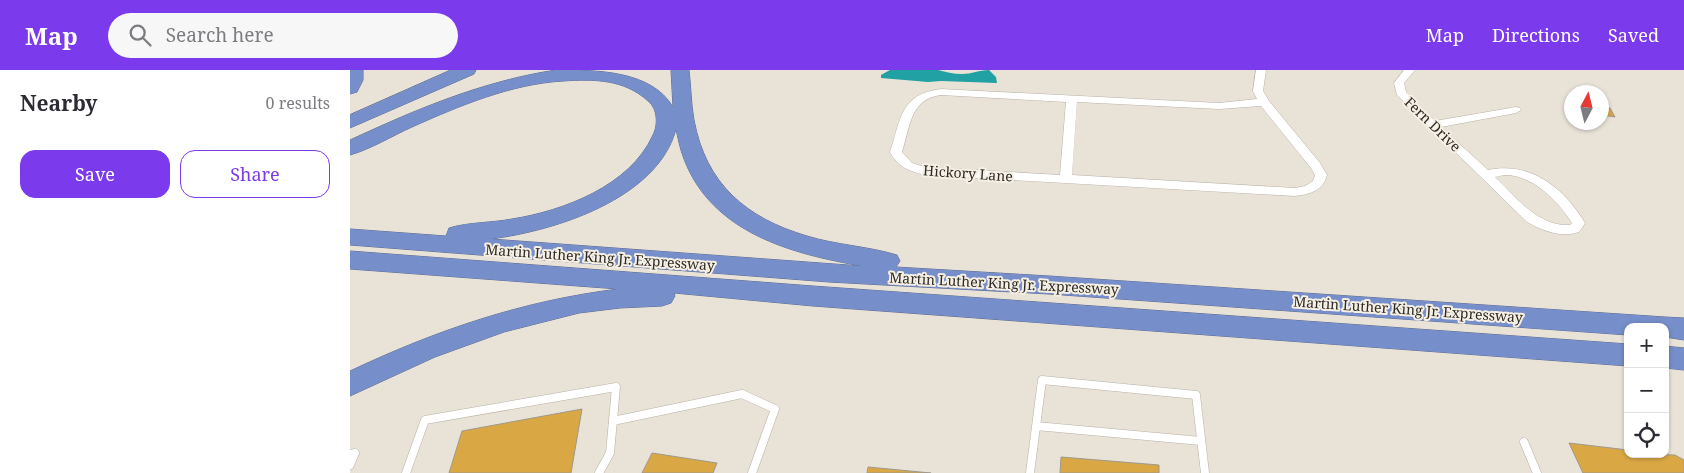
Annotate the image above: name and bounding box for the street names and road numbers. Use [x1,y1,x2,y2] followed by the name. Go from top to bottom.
[1401,92,1465,156] street label: Fern Drive
[923,160,1013,186] street label: Hickory Lane
[485,240,715,275] street label: Martin Luther King Jr. Expressway
[889,267,1119,299] street label: Martin Luther King Jr. Expressway
[1293,292,1523,327] street label: Martin Luther King Jr. Expressway

